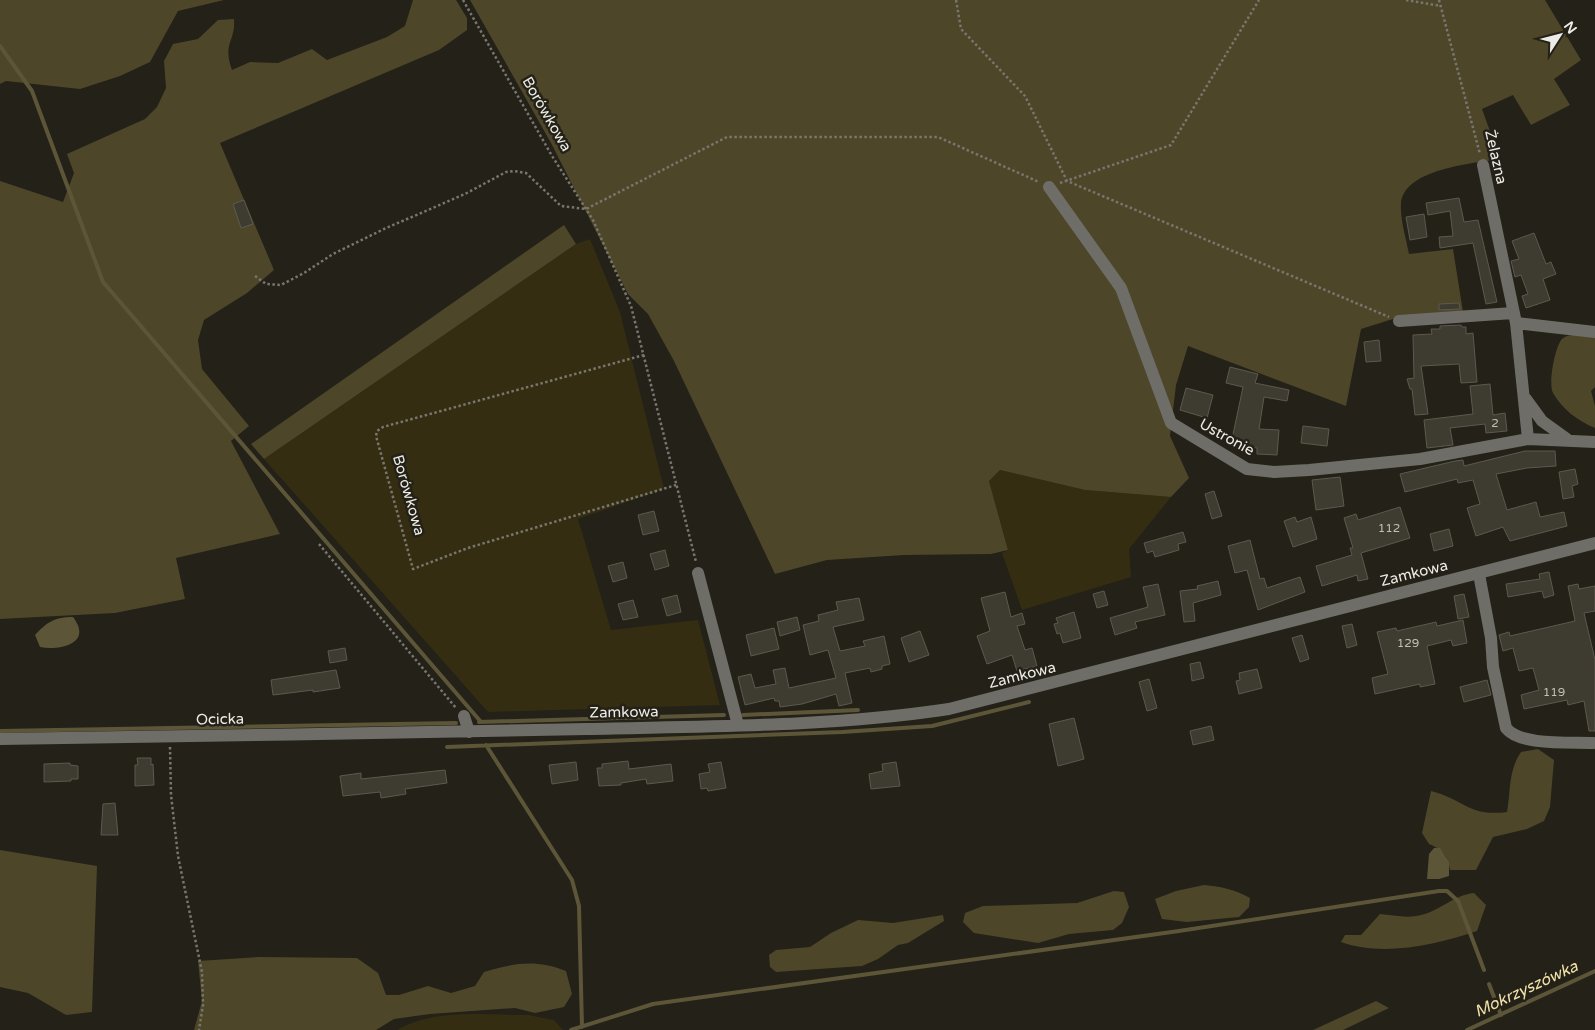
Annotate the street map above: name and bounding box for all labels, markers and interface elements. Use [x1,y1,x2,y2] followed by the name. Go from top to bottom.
[1535,10,1585,60] north arrow
[1560,18,1580,37] text: N
[518,73,576,155] street label: Borówkowa
[1481,128,1511,186] street label: Żelazna
[1196,415,1258,459] street label: Ustronie
[1491,416,1499,430] house number: 2
[389,453,429,537] street label: Borówkowa
[1378,521,1400,535] house number: 112
[1378,556,1450,590] street label: Zamkowa
[1397,636,1419,650] house number: 129
[986,658,1058,692] street label: Zamkowa
[1543,685,1565,699] house number: 119
[589,702,659,722] street label: Zamkowa
[196,710,244,728] street label: Ocicka
[1471,956,1582,1022] water label: Mokrzyszówka

